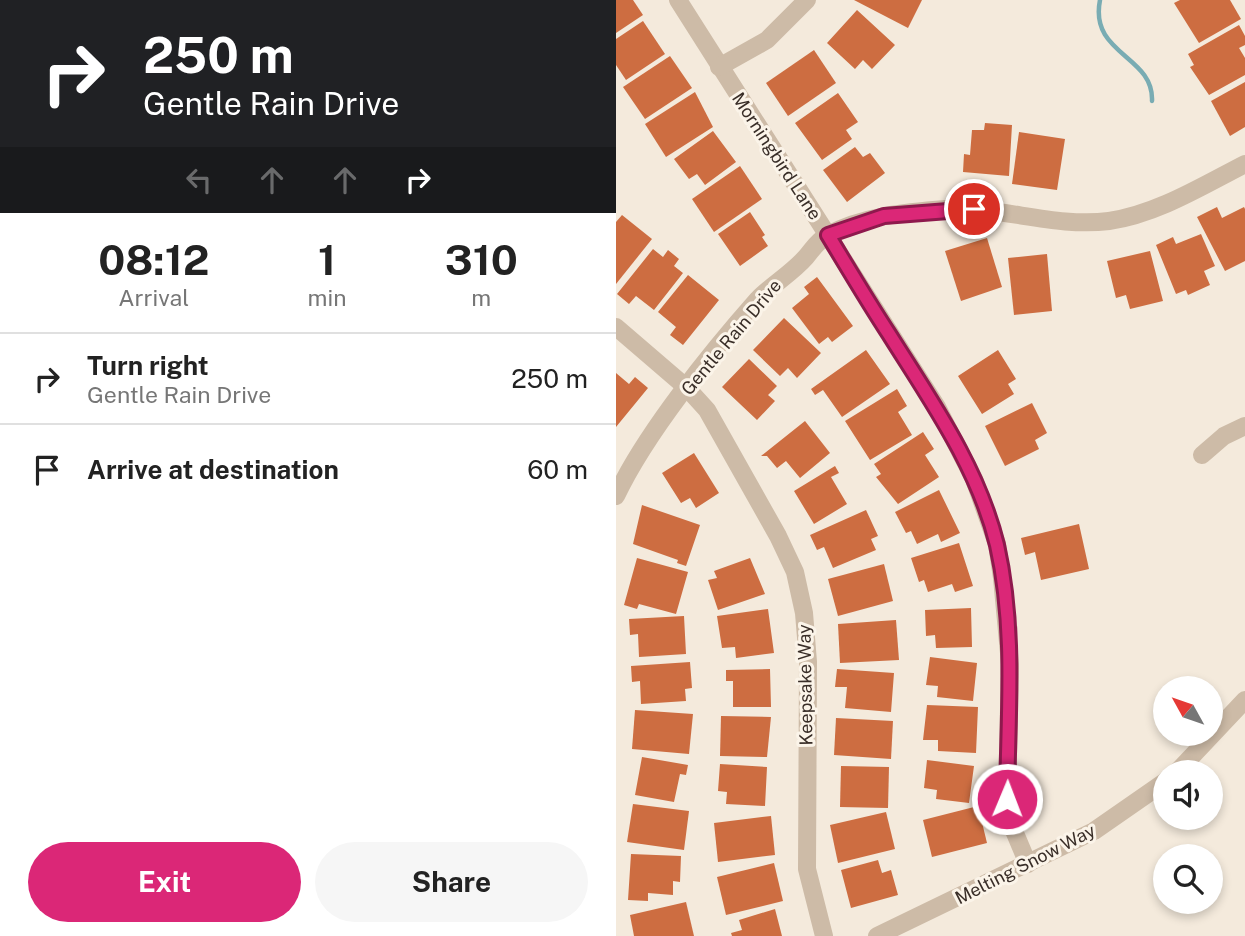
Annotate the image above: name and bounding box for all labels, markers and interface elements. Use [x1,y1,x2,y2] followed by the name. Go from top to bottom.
[143,26,294,84] text: 250 m
[28,28,119,119] icon: right
[143,85,399,122] text: Gentle Rain Drive
[728,88,826,224] street label: Morningbird Lane
[180,161,218,199] icon: left
[253,161,291,199] icon: ahead
[326,161,364,199] icon: ahead
[399,161,437,199] icon: right
[944,179,1004,239] pin
[955,190,993,228] icon: arrive
[98,235,209,284] text: 08:12
[318,235,336,284] text: 1
[445,235,518,284] text: 310
[677,275,785,399] street label: Gentle Rain Drive
[118,284,189,311] text: Arrival
[308,284,347,311] text: min
[471,284,491,311] text: m
[87,350,209,381] text: Turn right
[28,360,66,398] icon: right
[511,363,588,394] text: 250 m
[87,381,271,408] text: Gentle Rain Drive
[28,451,66,489] icon: arrive
[87,454,339,485] text: Arrive at destination
[527,454,588,485] text: 60 m
[793,624,817,746] street label: Keepsake Way
[1153,676,1223,746] north arrow
[1153,676,1223,914] map controls
[1153,760,1223,830] button: sound
[970,762,1044,836] position arrow
[951,819,1099,908] street label: Melting Snow Way
[28,842,301,922] button: Exit
[315,842,588,922] button: Share
[1153,844,1223,914] button: search

